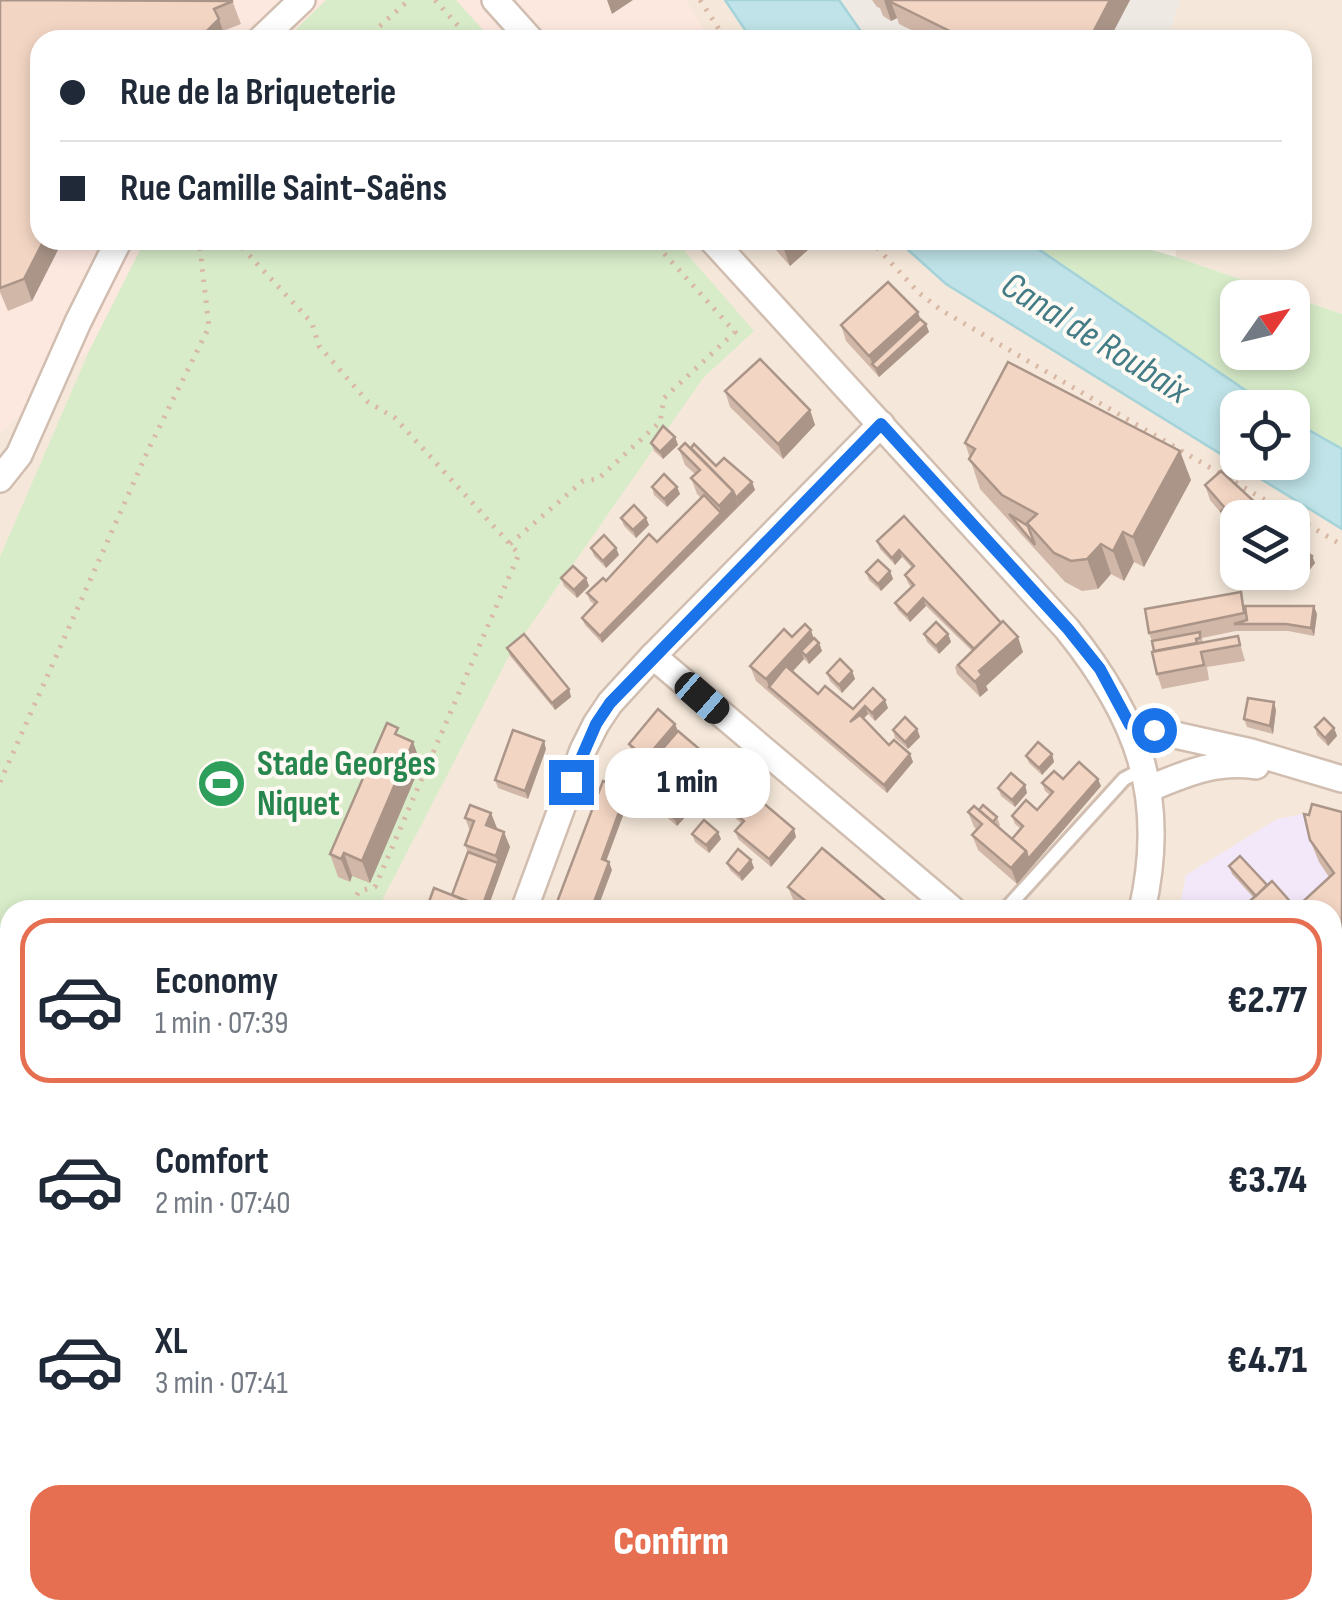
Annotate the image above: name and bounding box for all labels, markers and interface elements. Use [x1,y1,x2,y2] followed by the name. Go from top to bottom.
[120,70,396,115] text: Rue de la Briqueterie
[120,166,447,211] text: Rue Camille Saint-Saëns
[993,263,1198,414] water label: Canal de Roubaix
[1220,280,1310,370] north arrow
[1220,280,1310,590] map controls
[1220,390,1310,480] button: locate
[1220,500,1310,590] button: layers
[670,667,734,729] car
[1132,708,1177,753] route start
[257,743,436,826] place label: Stade Georges Niquet
[606,747,771,817] callout: 1 min
[196,757,248,809] sports icon: Stade Georges Niquet
[549,760,594,805] route end
[657,763,718,802] text: 1 min
[35,956,125,1046] icon: car
[155,959,278,1004] text: Economy
[1228,978,1307,1023] text: €2.77
[155,1004,288,1043] text: 1 min · 07:39
[35,1136,125,1226] icon: car
[155,1139,269,1184] text: Comfort
[1228,1158,1307,1203] text: €3.74
[155,1184,291,1223] text: 2 min · 07:40
[35,1316,125,1406] icon: car
[155,1319,188,1364] text: XL
[1227,1338,1307,1383] text: €4.71
[155,1364,288,1403] text: 3 min · 07:41
[30,1485,1312,1600] button: Confirm

